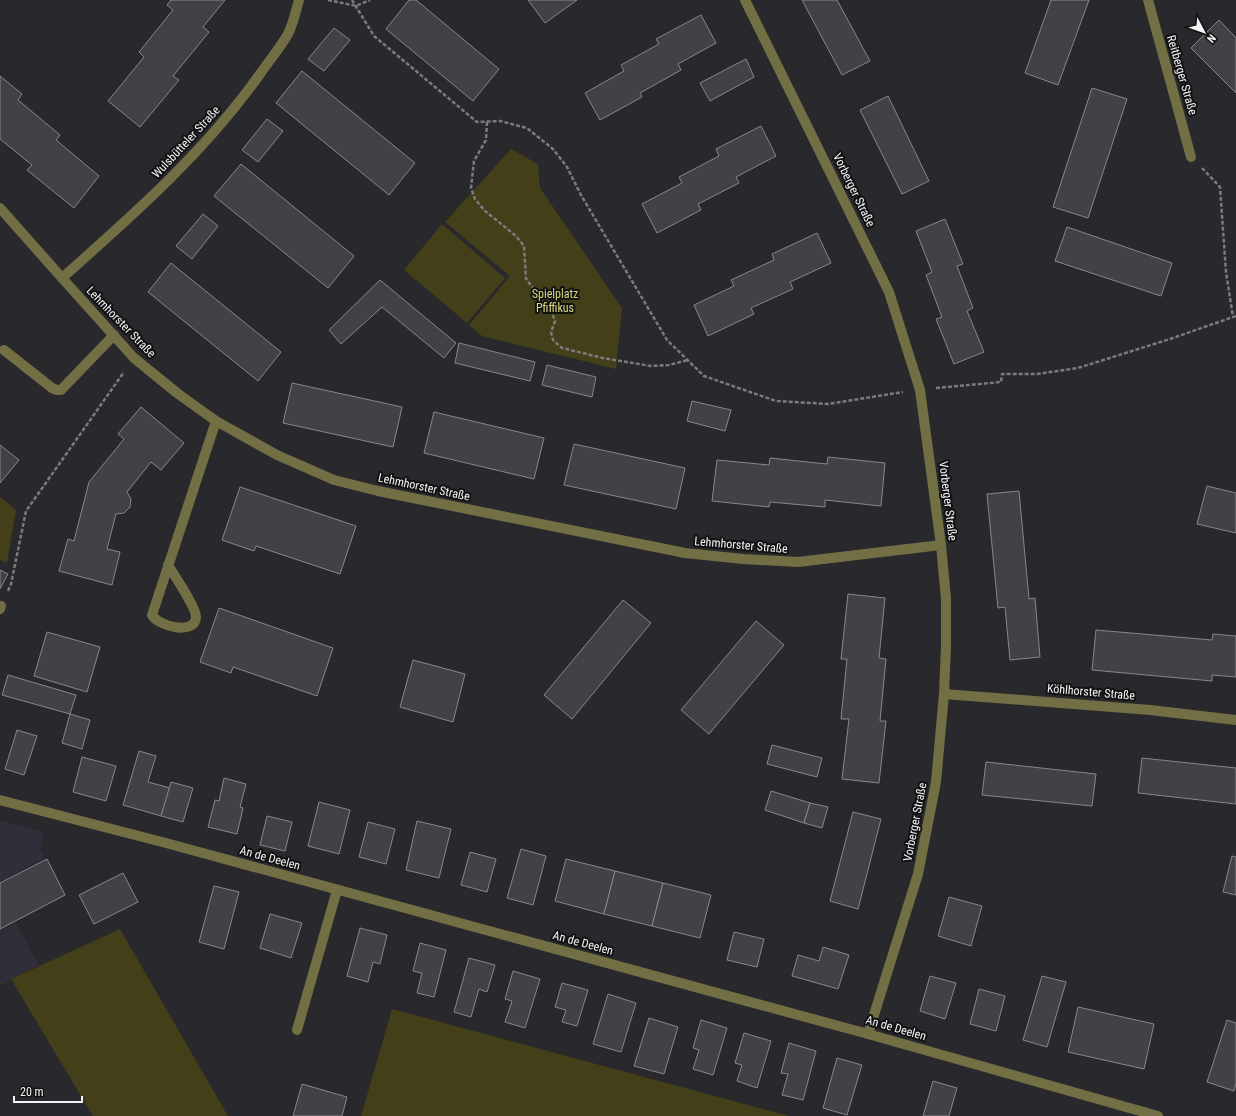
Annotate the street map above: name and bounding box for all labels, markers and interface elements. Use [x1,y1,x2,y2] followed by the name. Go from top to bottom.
[1184,12,1224,52] north arrow
[1204,31,1218,45] text: N
[1164,34,1200,117] street label: Reitberger Straße
[149,103,223,181] street label: Wulsbütteler Straße
[830,151,878,229] street label: Vorberger Straße
[83,283,159,361] street label: Lehmhorster Straße
[532,287,578,315] park label: Spielplatz Pfiffikus
[936,460,960,542] street label: Vorberger Straße
[377,470,472,504] street label: Lehmhorster Straße
[694,534,789,556] street label: Lehmhorster Straße
[1046,681,1136,703] street label: Köhlhorster Straße
[900,781,930,863] street label: Vorberger Straße
[238,843,302,873] street label: An de Deelen
[551,928,615,958] street label: An de Deelen
[864,1013,928,1043] street label: An de Deelen
[14,1078,82,1104] scale bar
[20,1085,44,1099] text: 20 m

